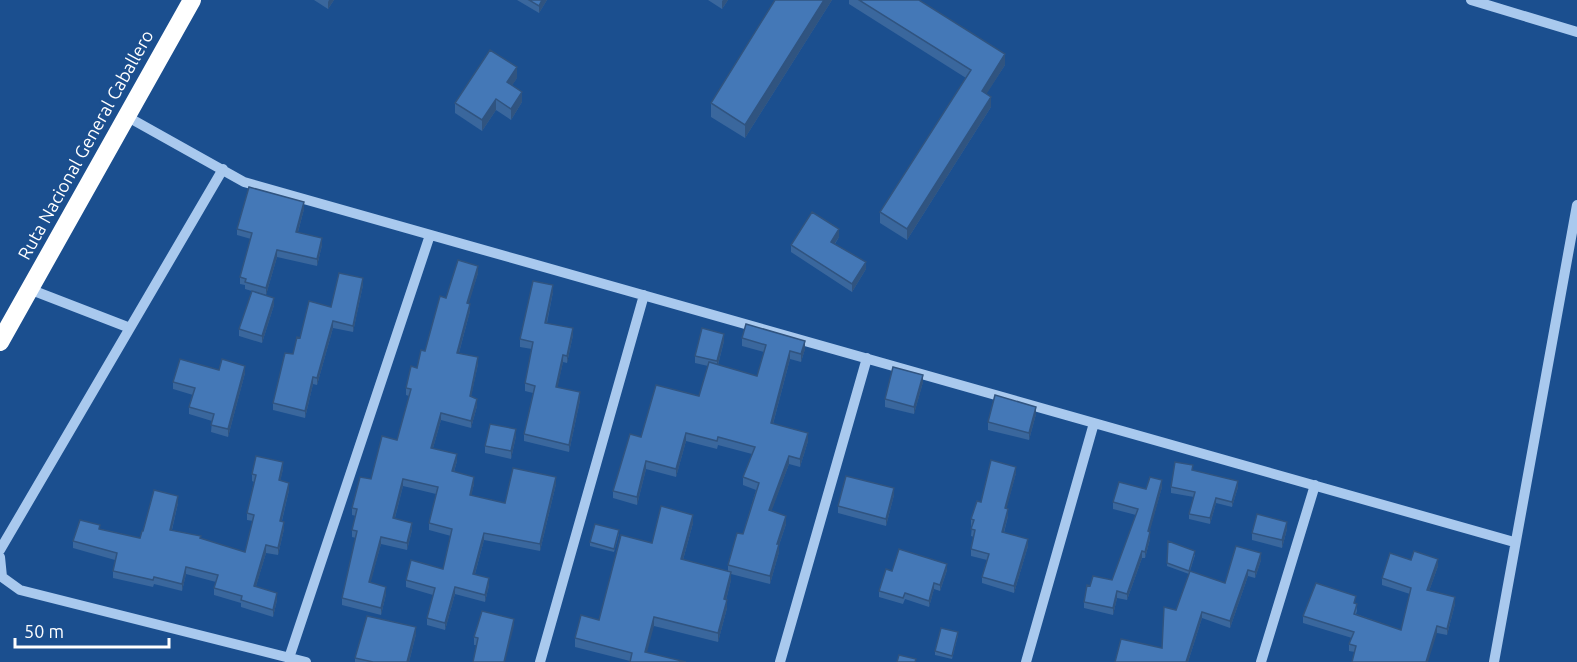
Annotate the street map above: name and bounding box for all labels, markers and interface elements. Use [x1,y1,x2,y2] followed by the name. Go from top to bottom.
[13,26,157,263] street label: Ruta Nacional General Caballero
[15,611,170,649] scale bar
[24,621,64,641] text: 50 m

